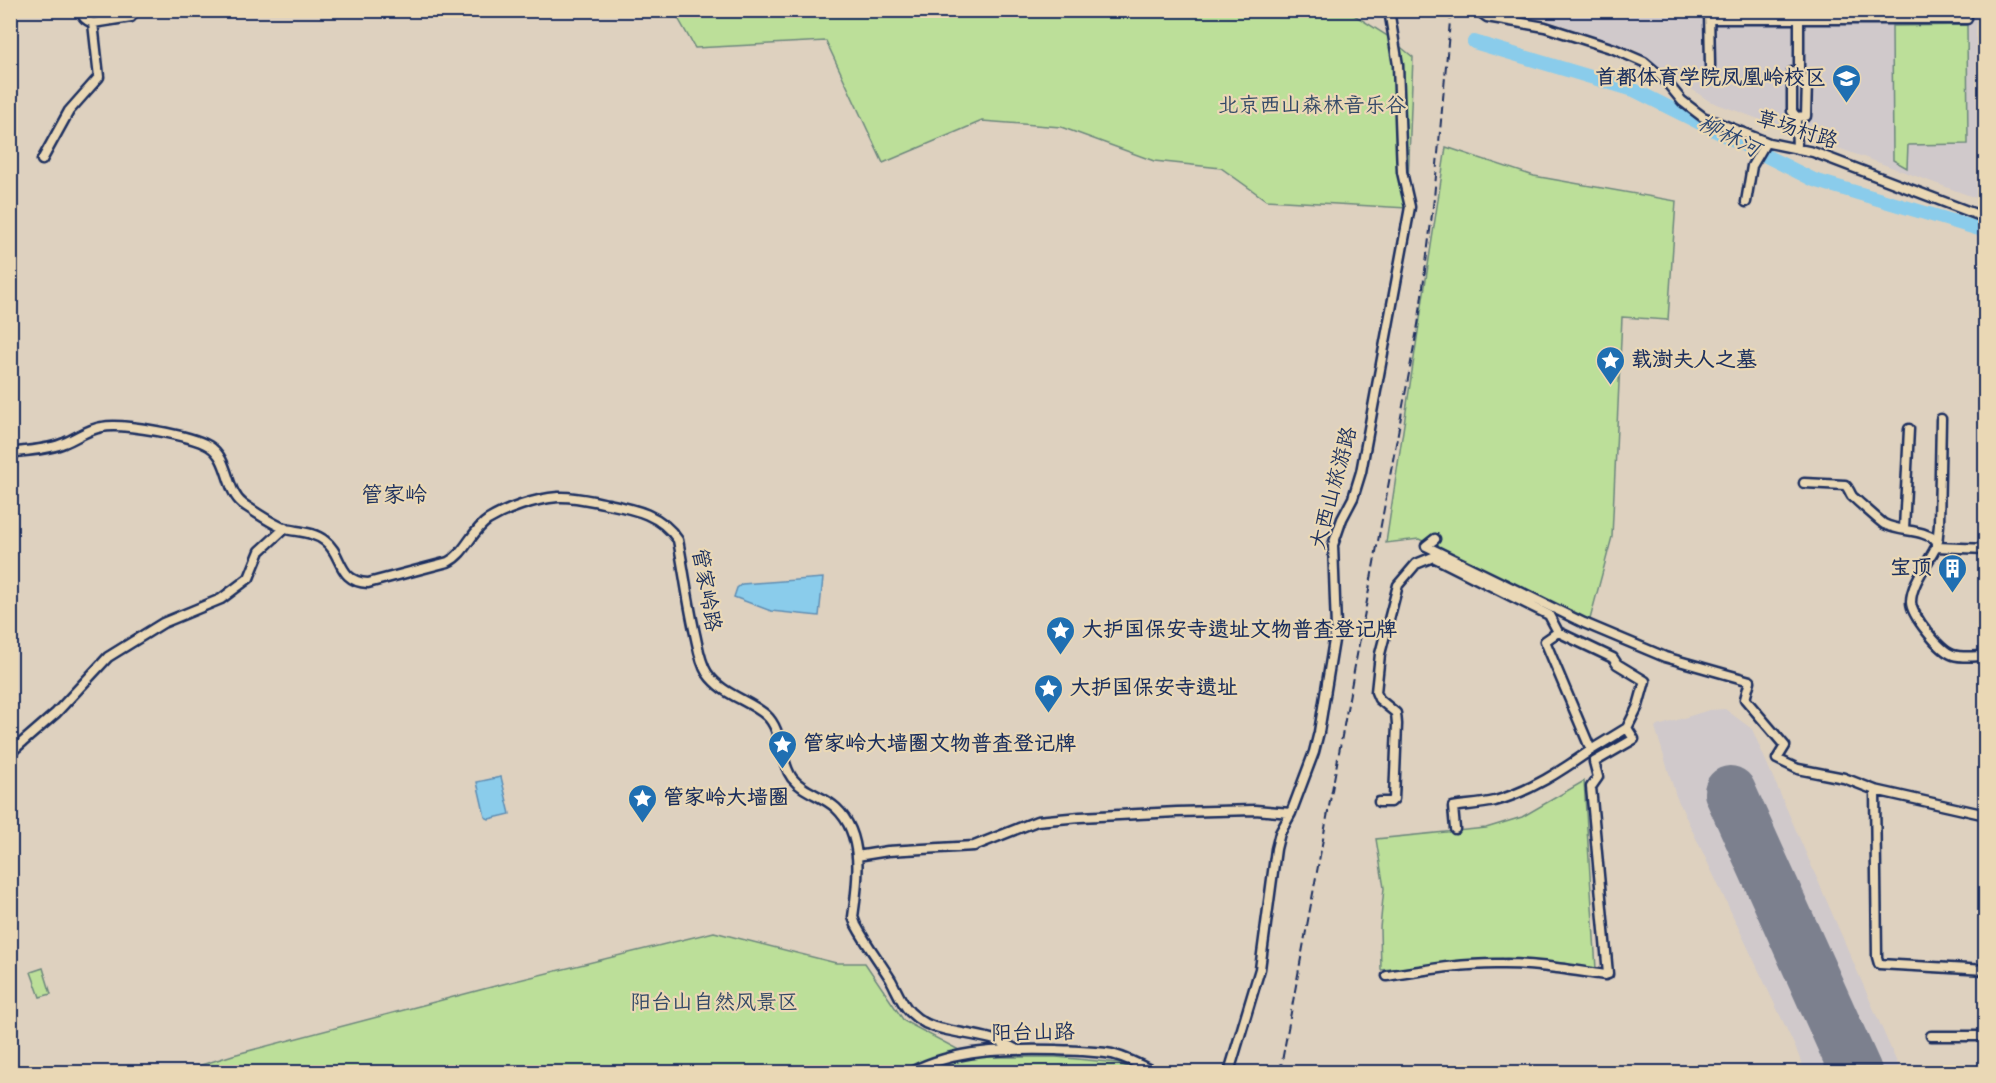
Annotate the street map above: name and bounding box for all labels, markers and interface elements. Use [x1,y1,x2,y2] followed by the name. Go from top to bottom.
[1831,62,1863,104] school or university icon: 首都体育学院凤凰岭校区
[1595,64,1826,92] place label: 首都体育学院凤凰岭校区
[1218,92,1407,120] park label: 北京西山森林音乐谷
[1753,104,1841,156] street label: 草场村路
[1693,110,1767,166] water label: 柳林河
[1594,344,1626,386] place icon: 载澍夫人之墓
[1631,346,1757,374] place label: 载澍夫人之墓
[1304,424,1364,552] street label: 大西山旅游路
[361,482,427,510] district label: 管家岭
[685,546,727,634] street label: 管家岭路
[1937,552,1969,594] building icon: 宝顶
[1890,554,1932,582] place label: 宝顶
[1045,614,1077,656] place icon: 大护国保安寺遗址文物普查登记牌
[1082,616,1397,644] place label: 大护国保安寺遗址文物普查登记牌
[1033,672,1065,714] place icon: 大护国保安寺遗址
[1070,674,1238,702] place label: 大护国保安寺遗址
[766,728,798,770] place icon: 管家岭大墙圈文物普查登记牌
[803,730,1076,758] place label: 管家岭大墙圈文物普查登记牌
[626,782,658,824] place icon: 管家岭大墙圈
[663,784,789,812] place label: 管家岭大墙圈
[630,989,798,1017] park label: 阳台山自然风景区
[991,1018,1075,1048] street label: 阳台山路

